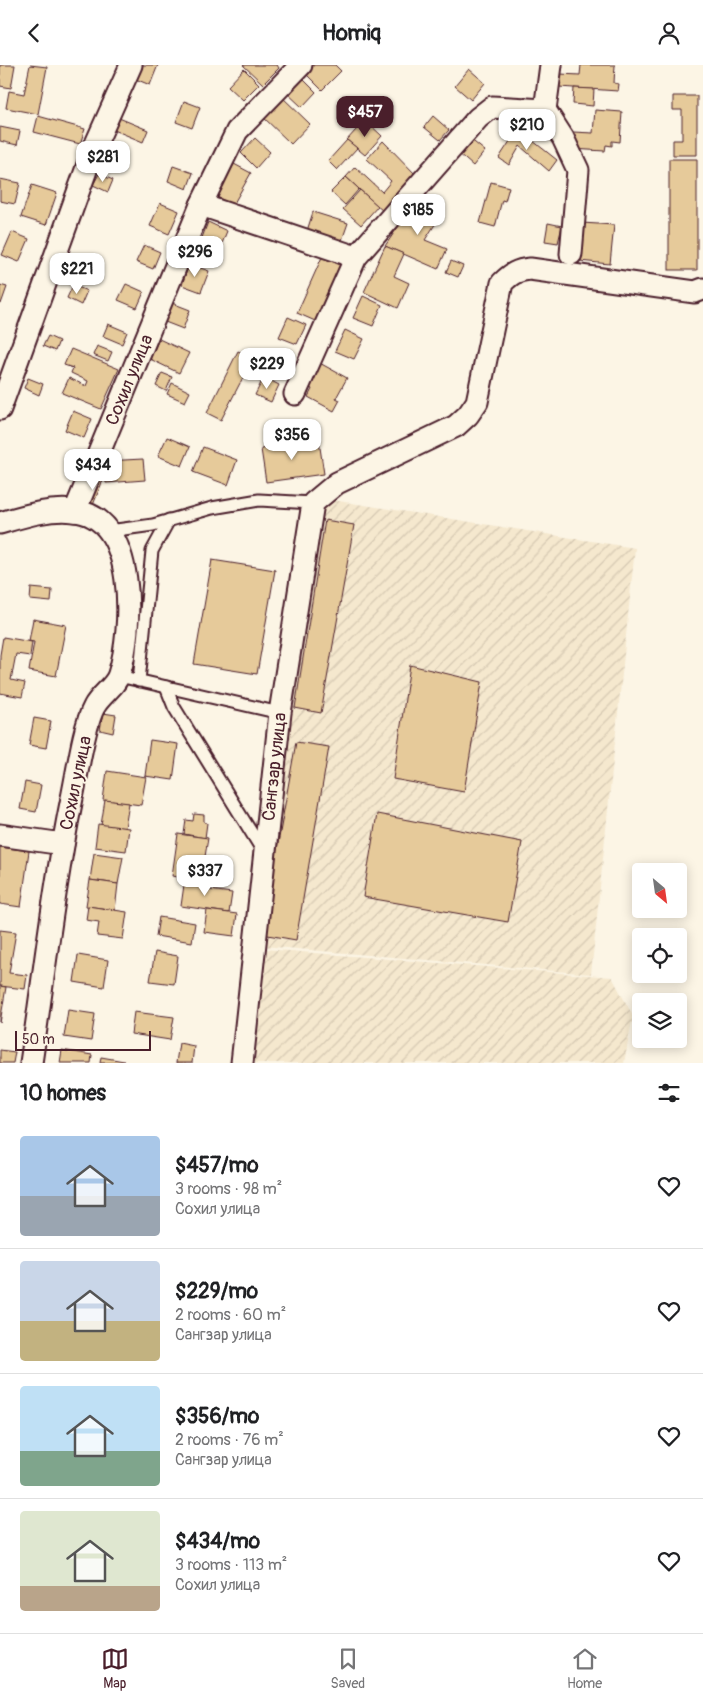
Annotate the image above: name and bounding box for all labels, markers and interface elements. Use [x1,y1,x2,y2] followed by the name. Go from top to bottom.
[20,19,48,47] icon: back
[322,19,381,47] text: Homiq
[655,19,683,47] icon: person
[335,95,395,138] pin: $457
[347,102,383,122] text: $457
[497,109,557,151] pin: $210
[510,115,544,135] text: $210
[73,141,133,183] pin: $281
[87,147,119,167] text: $281
[388,193,448,236] pin: $185
[402,200,434,220] text: $185
[165,235,225,278] pin: $296
[177,242,213,262] text: $296
[47,253,107,295] pin: $221
[61,259,93,279] text: $221
[100,331,158,428] street label: Сохил улица
[237,347,297,390] pin: $229
[250,354,284,374] text: $229
[262,419,322,461] pin: $356
[274,425,310,445] text: $356
[63,449,123,491] pin: $434
[75,455,111,475] text: $434
[257,711,291,822] street label: Сангзар улица
[55,734,97,832] street label: Сохил улица
[175,855,235,897] pin: $337
[188,861,223,881] text: $337
[632,863,688,917] north arrow
[632,863,687,1048] map controls
[632,928,687,983] button: locate
[632,993,687,1048] button: layers
[15,1028,151,1051] scale bar
[22,1031,55,1048] text: 50 m
[655,1079,683,1107] icon: filters
[20,1080,106,1107] text: 10 homes
[175,1152,259,1179] text: $457/mo
[60,1156,120,1216] icon: home
[655,1172,683,1200] icon: heart
[175,1179,282,1199] text: 3 rooms · 98 m²
[175,1199,260,1219] text: Сохил улица
[175,1278,258,1305] text: $229/mo
[60,1281,120,1341] icon: home
[655,1297,683,1325] icon: heart
[175,1305,286,1325] text: 2 rooms · 60 m²
[175,1325,272,1345] text: Сангзар улица
[175,1403,259,1430] text: $356/mo
[60,1406,120,1466] icon: home
[655,1422,683,1450] icon: heart
[175,1430,284,1450] text: 2 rooms · 76 m²
[175,1450,272,1470] text: Сангзар улица
[175,1528,260,1555] text: $434/mo
[60,1531,120,1591] icon: home
[655,1547,683,1575] icon: heart
[175,1555,287,1575] text: 3 rooms · 113 m²
[175,1575,260,1595] text: Сохил улица
[101,1645,129,1692] tab: Map
[330,1645,365,1692] tab: Saved
[567,1645,602,1692] tab: Home

